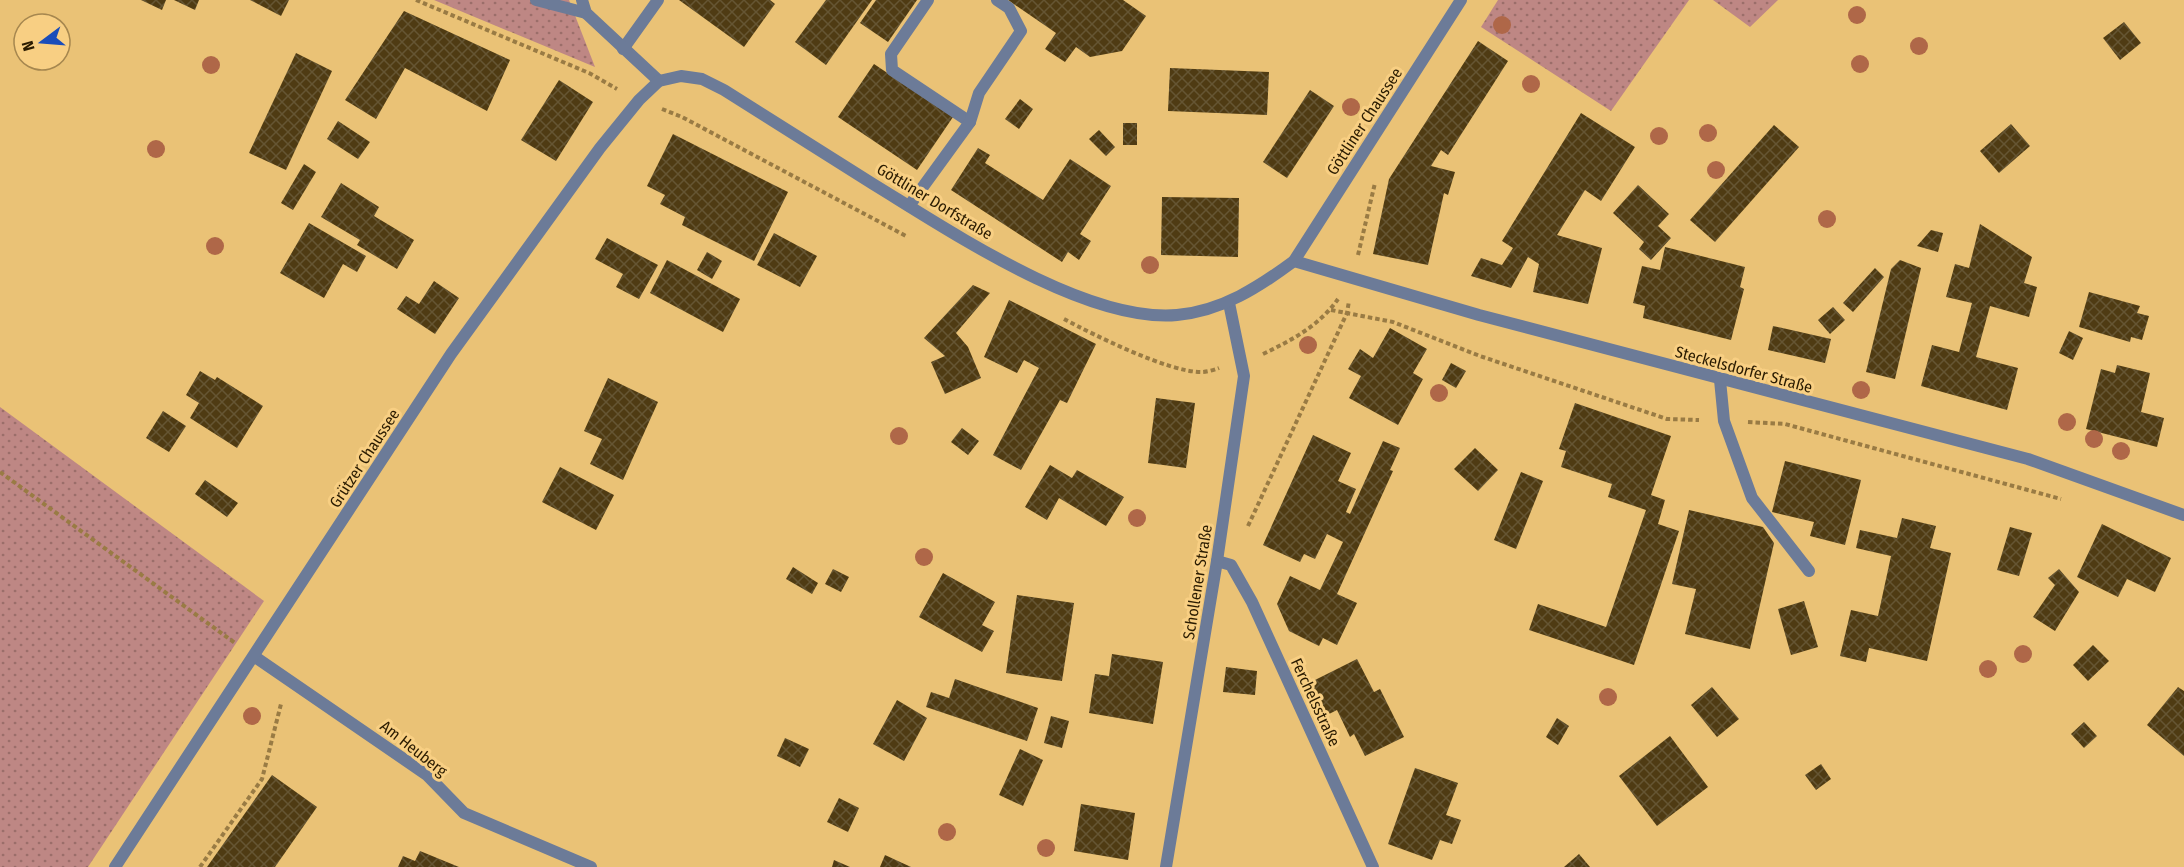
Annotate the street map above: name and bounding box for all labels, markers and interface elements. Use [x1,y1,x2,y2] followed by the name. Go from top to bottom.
[12,12,72,72] north arrow
[18,39,39,53] text: N
[1323,64,1406,178] street label: Göttliner Chaussee
[874,159,996,243] street label: Göttliner Dorfstraße
[1673,342,1815,397] street label: Steckelsdorfer Straße
[325,405,403,511] street label: Grützer Chaussee
[1179,523,1216,641] street label: Schollener Straße
[1287,655,1344,749] street label: Ferchelsstraße
[376,716,451,781] street label: Am Heuberg

